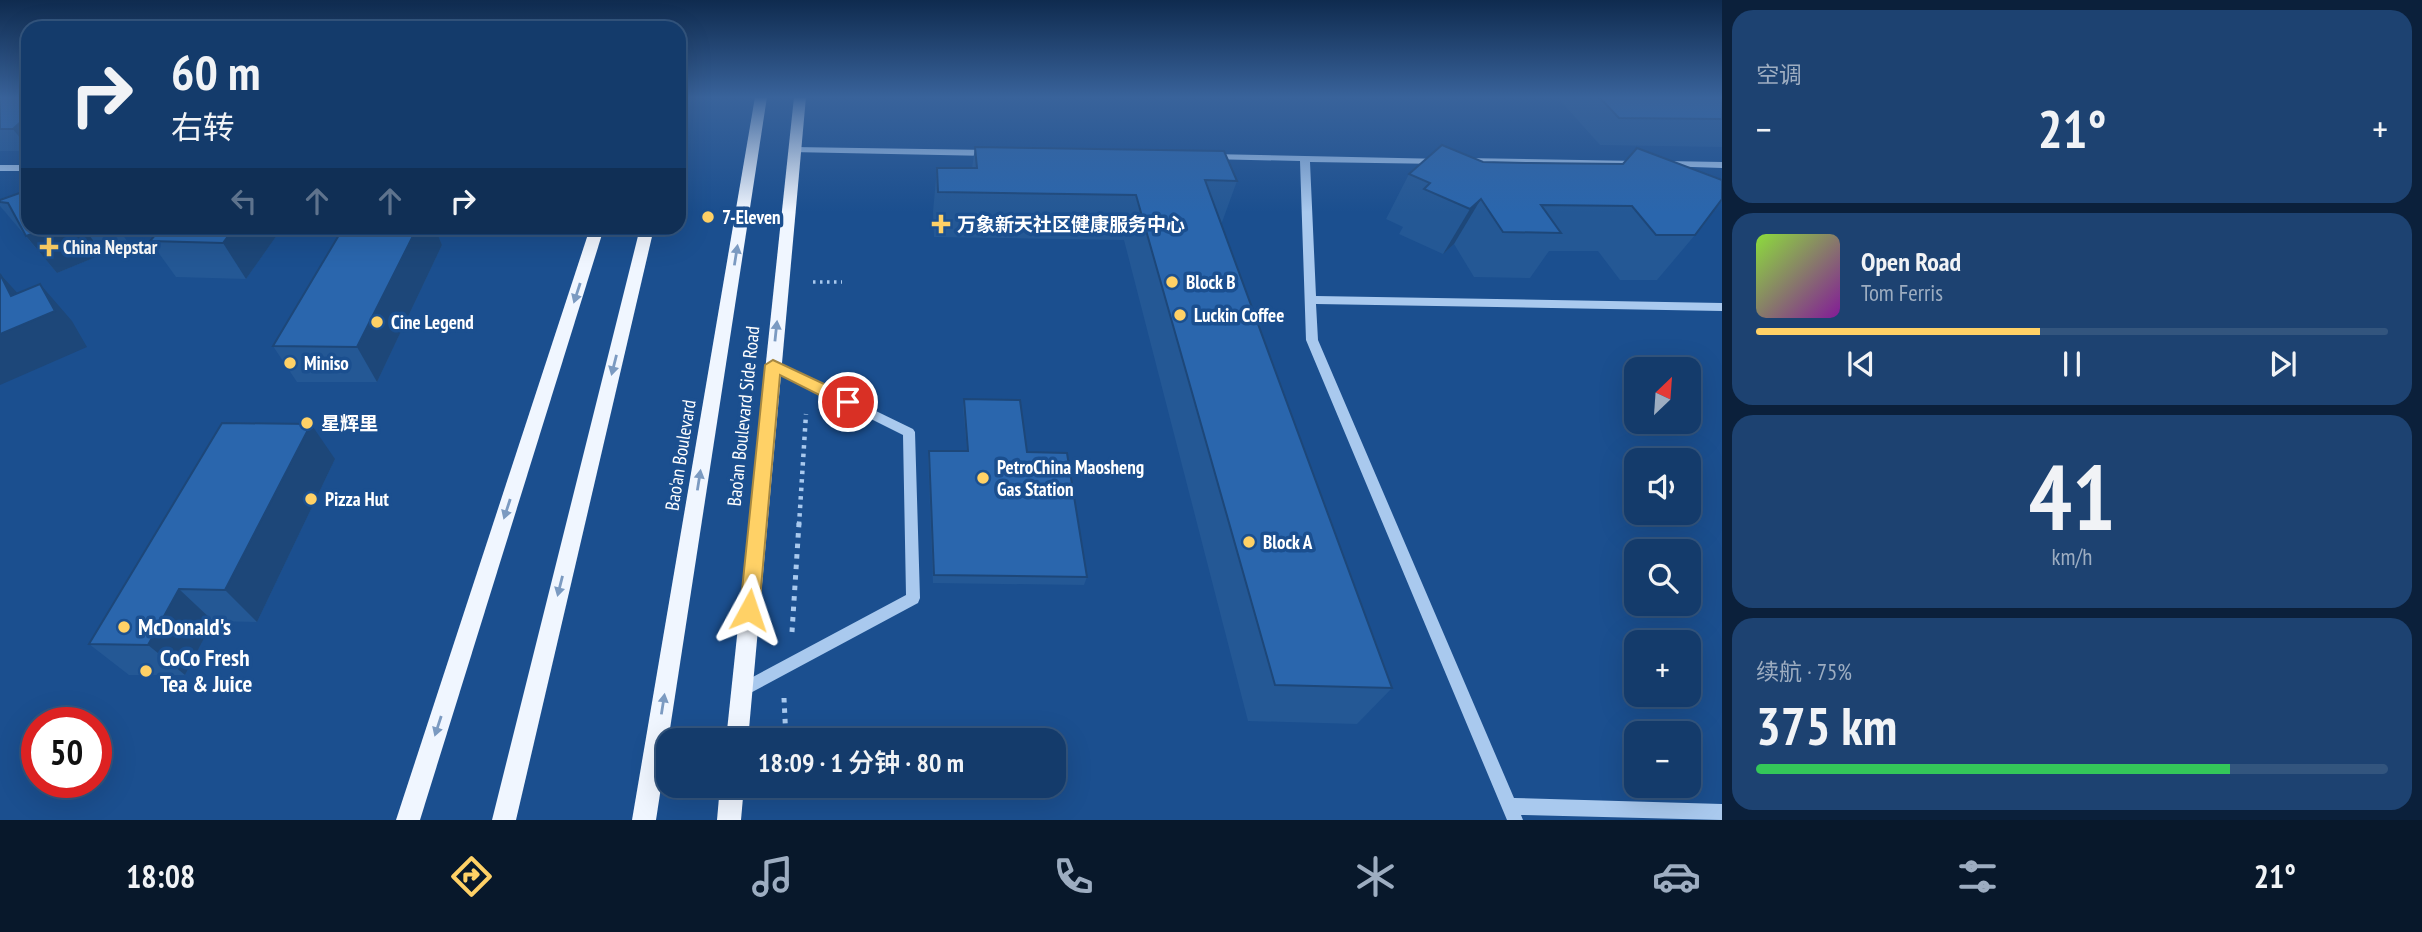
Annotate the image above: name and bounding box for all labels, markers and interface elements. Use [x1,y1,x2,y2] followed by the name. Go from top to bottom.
[171,40,260,104] text: 60 m
[56,49,147,140] icon: right
[1756,60,1802,89] text: 空调
[2038,95,2106,162] text: 21°
[1756,104,1772,153] text: −
[2372,104,2388,153] text: +
[171,106,235,148] text: 右转
[225,182,263,220] icon: left
[298,182,336,220] icon: ahead
[371,182,409,220] icon: ahead
[444,182,482,220] icon: right
[722,205,781,229] place label: 7-Eleven
[700,209,716,225] marker: 7-Eleven
[957,212,1185,236] place label: 万象新天社区健康服务中心
[931,214,951,234] marker: 万象新天社区健康服务中心
[63,235,158,259] place label: China Nepstar
[41,239,57,255] marker: China Nepstar
[730,244,741,266] one-way arrow
[1861,245,1961,278] text: Open Road
[1186,270,1236,294] place label: Block B
[1164,274,1180,290] marker: Block B
[1861,278,1943,307] text: Tom Ferris
[571,282,581,303] one-way arrow
[1194,303,1284,327] place label: Luckin Coffee
[1172,307,1188,323] marker: Luckin Coffee
[391,310,474,334] place label: Cine Legend
[369,314,385,330] marker: Cine Legend
[771,320,782,342] one-way arrow
[722,325,764,507] street label: Bao'an Boulevard Side Road
[1842,345,1880,383] icon: previous
[2053,345,2091,383] icon: pause
[2264,345,2302,383] icon: next
[304,351,349,375] place label: Miniso
[608,354,619,376] one-way arrow
[282,355,298,371] marker: Miniso
[1624,357,1701,434] north arrow
[1624,357,1701,798] map controls
[818,372,878,432] pin
[829,383,867,421] icon: arrive
[659,398,701,512] street label: Bao'an Boulevard
[321,411,378,435] place label: 星辉里
[299,415,315,431] marker: 星辉里
[2029,437,2116,555] text: 41
[1624,448,1701,525] button: sound
[997,455,1144,501] place label: PetroChina Maosheng Gas Station
[694,469,705,491] one-way arrow
[975,470,991,486] marker: PetroChina Maosheng Gas Station
[325,487,389,511] place label: Pizza Hut
[303,491,319,507] marker: Pizza Hut
[502,499,512,520] one-way arrow
[1263,530,1313,554] place label: Block A
[1241,534,1257,550] marker: Block A
[1624,539,1701,616] button: search
[2052,542,2092,571] text: km/h
[712,573,786,647] position arrow
[555,575,566,597] one-way arrow
[138,612,231,641] place label: McDonald's
[116,619,132,635] marker: McDonald's
[1624,630,1701,707] button: +
[160,643,253,698] place label: CoCo Fresh Tea & Juice
[1756,657,1852,686] text: 续航 · 75%
[138,663,154,679] marker: CoCo Fresh Tea & Juice
[1756,692,1897,759] text: 375 km
[658,693,669,715] one-way arrow
[21,707,112,798] speed limit sign: 50
[433,716,443,737] one-way arrow
[1624,721,1701,798] button: −
[758,746,964,779] text: 18:09 · 1 分钟 · 80 m
[447,852,496,901] icon: directions
[748,852,797,901] icon: music
[1049,852,1098,901] icon: phone
[1351,852,1400,901] icon: climate
[1652,852,1701,901] icon: car
[1953,852,2002,901] icon: filters
[126,855,195,897] text: 18:08
[2254,855,2296,897] text: 21°

